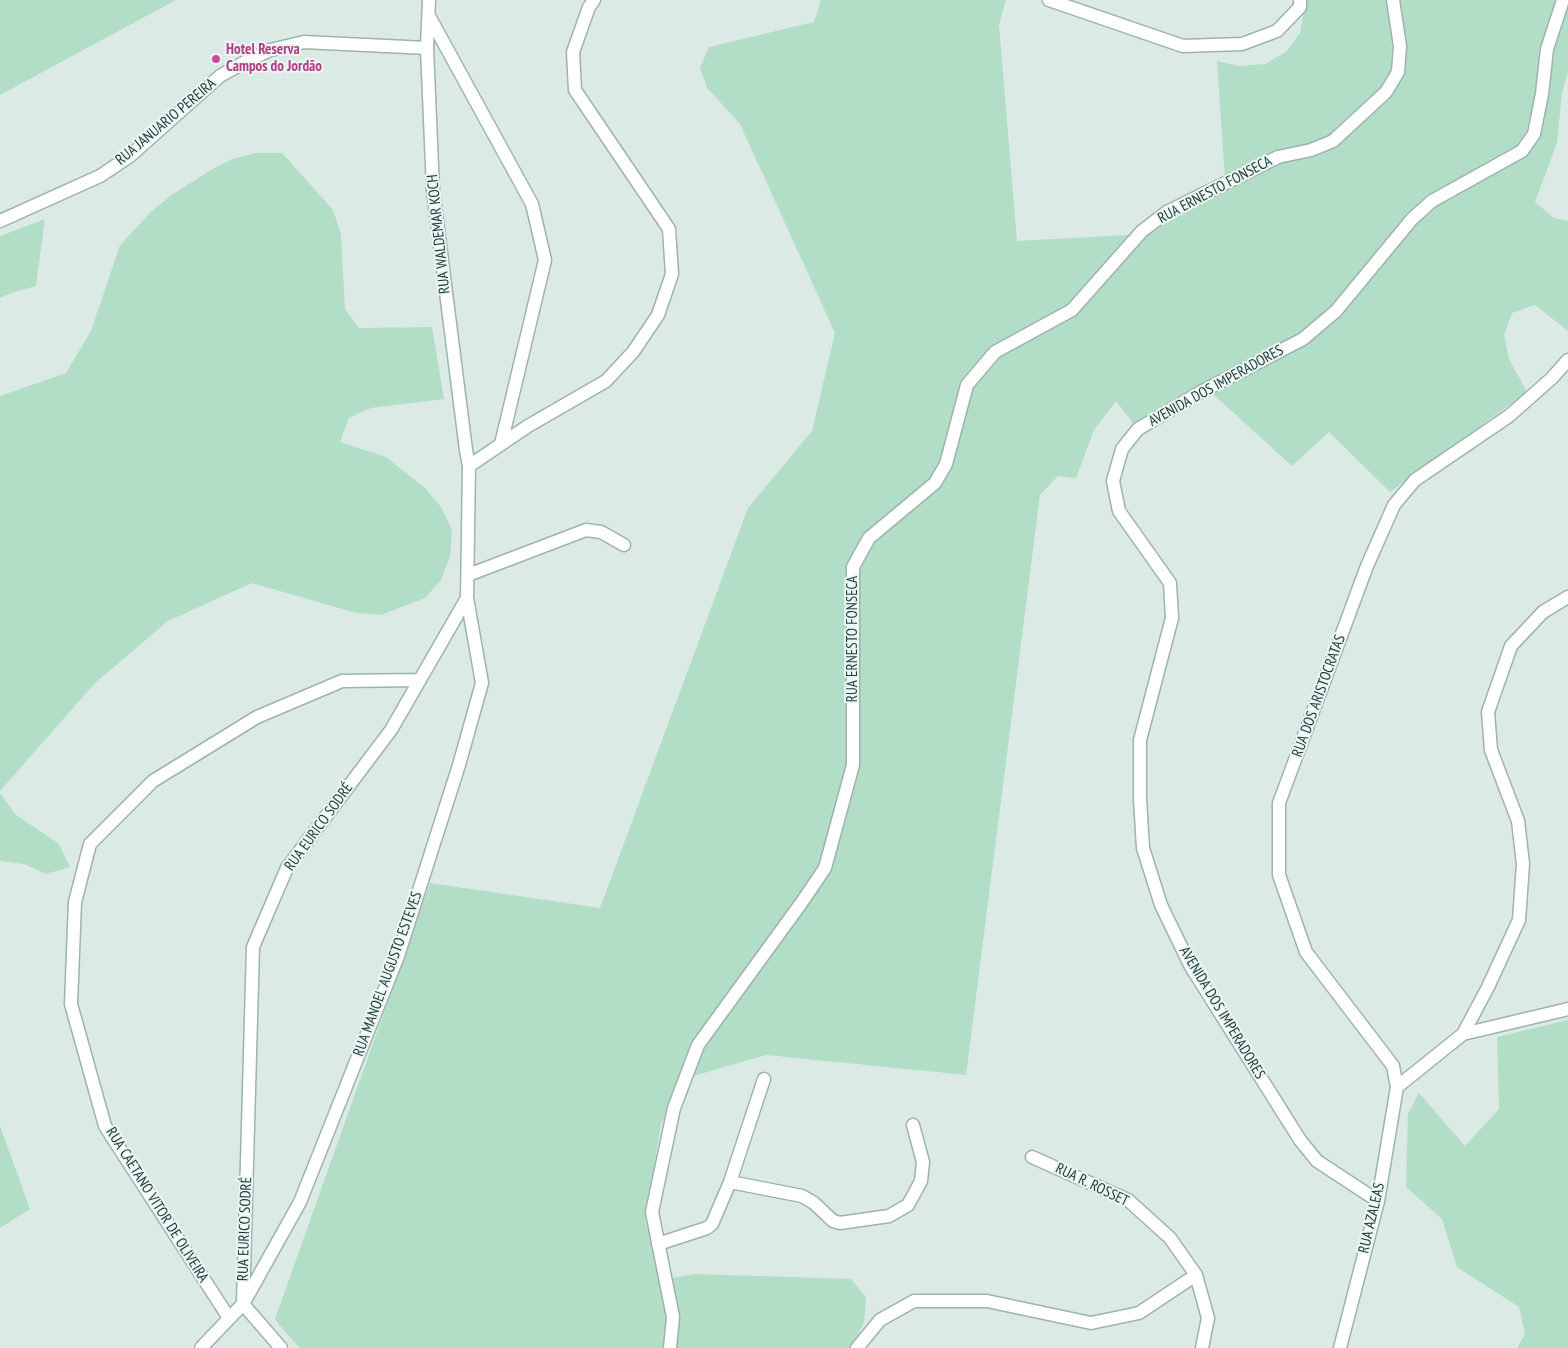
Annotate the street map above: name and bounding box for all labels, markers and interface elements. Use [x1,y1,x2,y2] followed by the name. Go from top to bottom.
[226,41,322,76] place label: Hotel Reserva Campos do Jordão
[210,53,222,65] marker: Hotel Reserva Campos do Jordão
[112,75,220,169] street label: RUA JANUARIO PEREIRA
[1155,152,1275,228] street label: RUA ERNESTO FONSECA
[424,173,454,295] street label: RUA WALDEMAR KOCH
[1145,341,1287,431] street label: AVENIDA DOS IMPERADORES
[844,576,862,702] street label: RUA ERNESTO FONSECA
[1288,632,1350,760] street label: RUA DOS ARISTOCRATAS
[281,779,357,875] street label: RUA EURICO SODRÉ
[350,889,426,1059] street label: RUA MANOEL AUGUSTO ESTEVES
[1175,943,1269,1083] street label: AVENIDA DOS IMPERADORES
[102,1124,212,1286] street label: RUA CAETANO VITOR DE OLIVEIRA
[1052,1160,1132,1210] street label: RUA R. ROSSET
[234,1177,256,1281] street label: RUA EURICO SODRÉ
[1355,1181,1389,1255] street label: RUA AZALEAS

